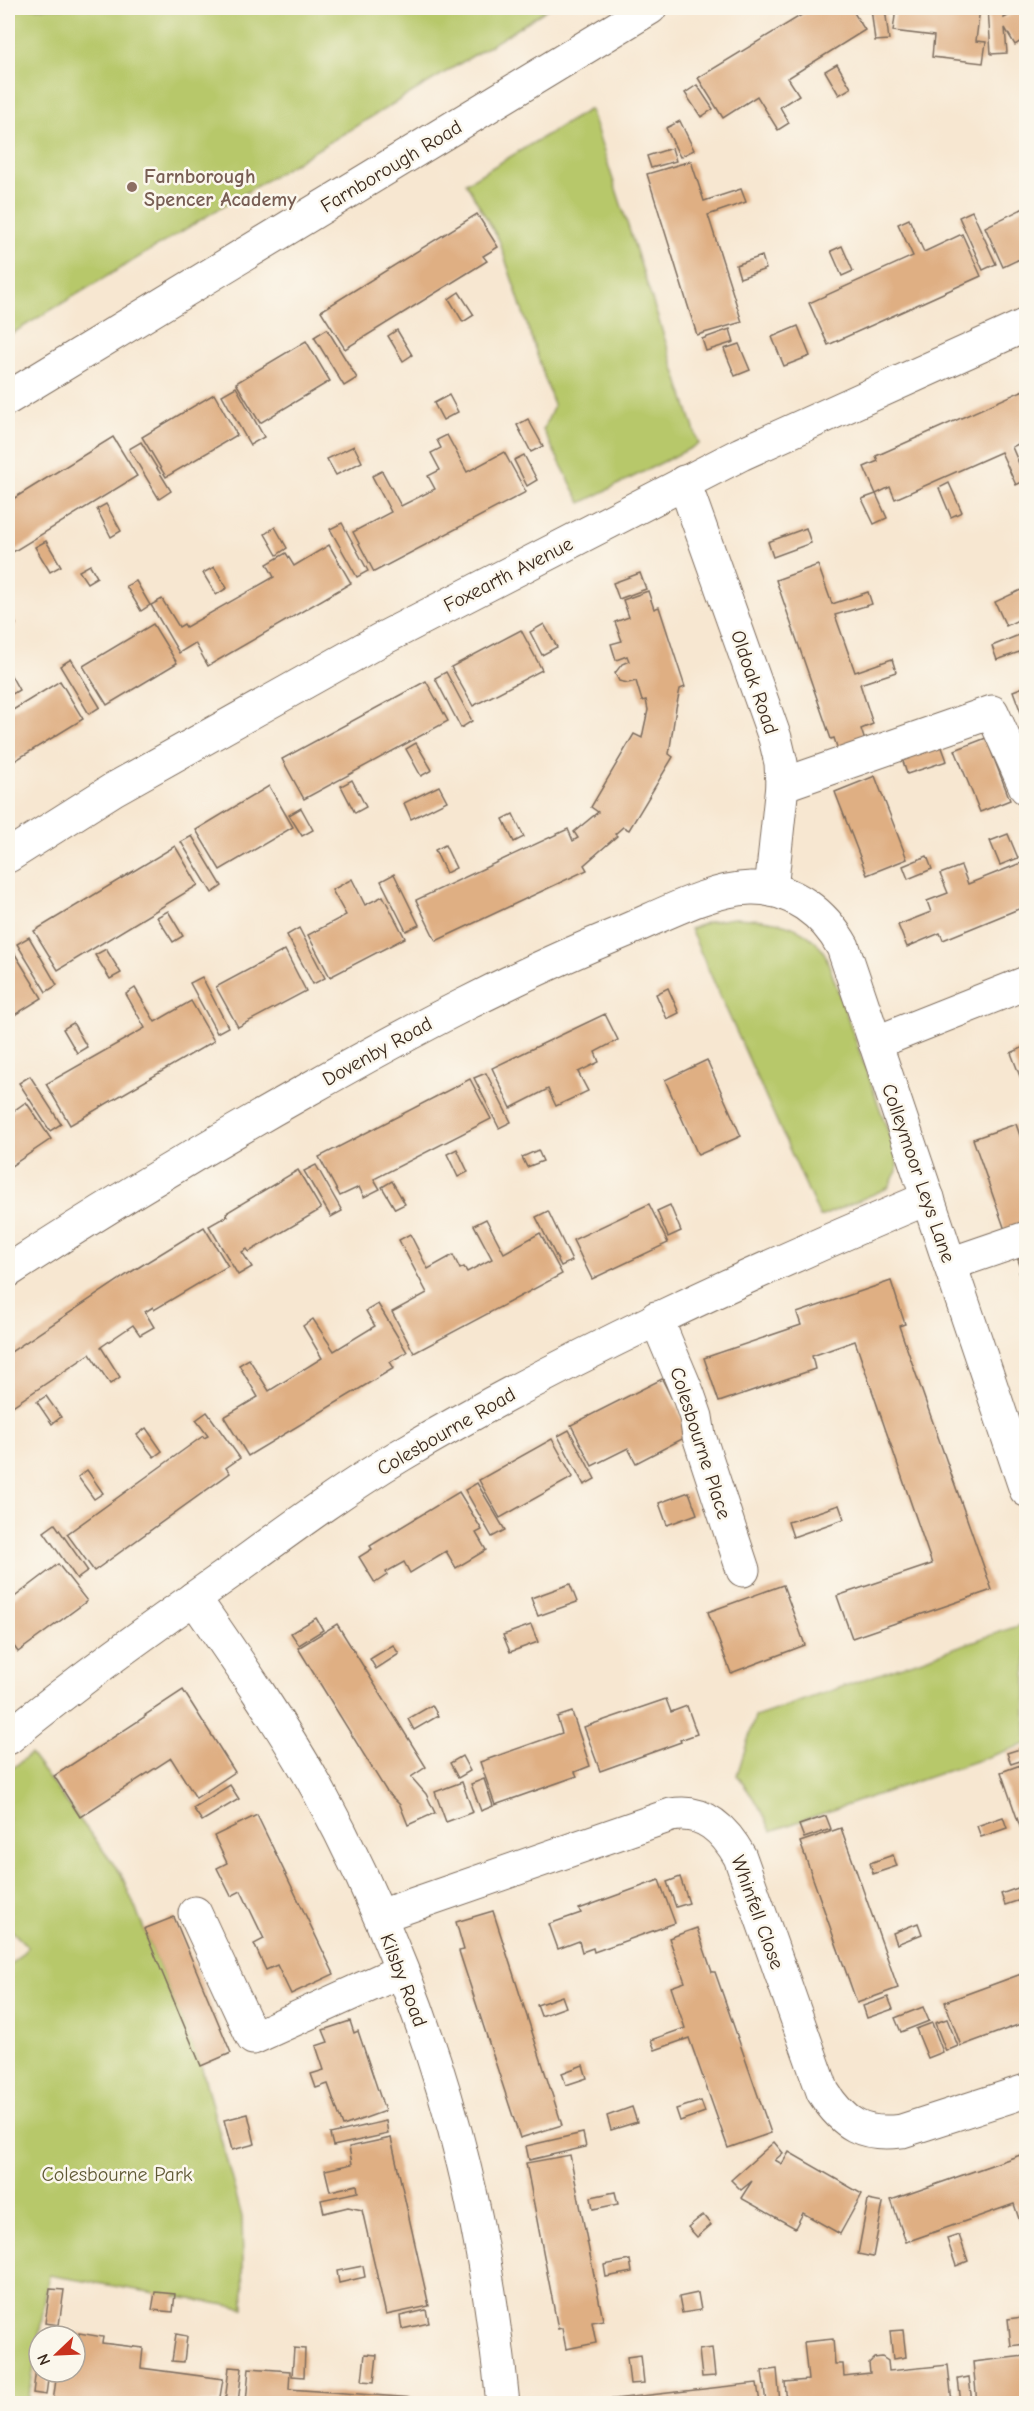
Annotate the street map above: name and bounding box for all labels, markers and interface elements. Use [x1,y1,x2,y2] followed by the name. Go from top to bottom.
[317,115,466,218] street label: Farnborough Road
[144,165,297,211] place label: Farnborough Spencer Academy
[125,180,139,194] marker: Farnborough Spencer Academy
[440,532,577,617] street label: Foxearth Avenue
[726,627,783,737] street label: Oldoak Road
[319,1012,436,1091] street label: Dovenby Road
[877,1081,960,1266] street label: Colleymoor Leys Lane
[665,1364,736,1522] street label: Colesbourne Place
[373,1382,520,1480] street label: Colesbourne Road
[726,1852,789,1972] street label: Whinfell Close
[375,1930,432,2030] street label: Kilsby Road
[41,2163,193,2186] park label: Colesbourne Park
[27,2324,87,2384] north arrow
[34,2351,54,2368] text: N

